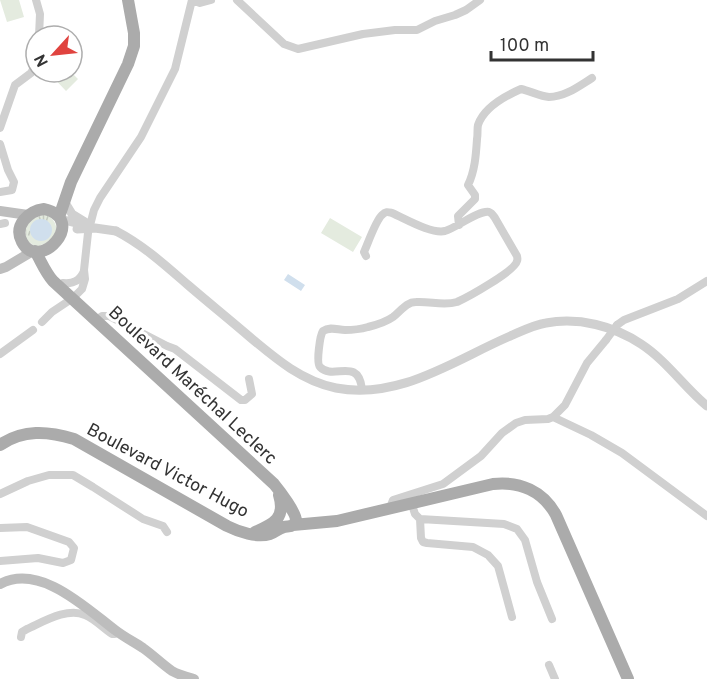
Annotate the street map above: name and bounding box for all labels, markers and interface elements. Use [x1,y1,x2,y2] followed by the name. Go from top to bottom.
[24,24,84,84] north arrow
[491,24,593,62] scale bar
[500,35,549,58] text: 100 m
[31,50,54,70] text: N
[103,302,281,470] street label: Boulevard Maréchal Leclerc
[82,419,252,524] street label: Boulevard Victor Hugo

